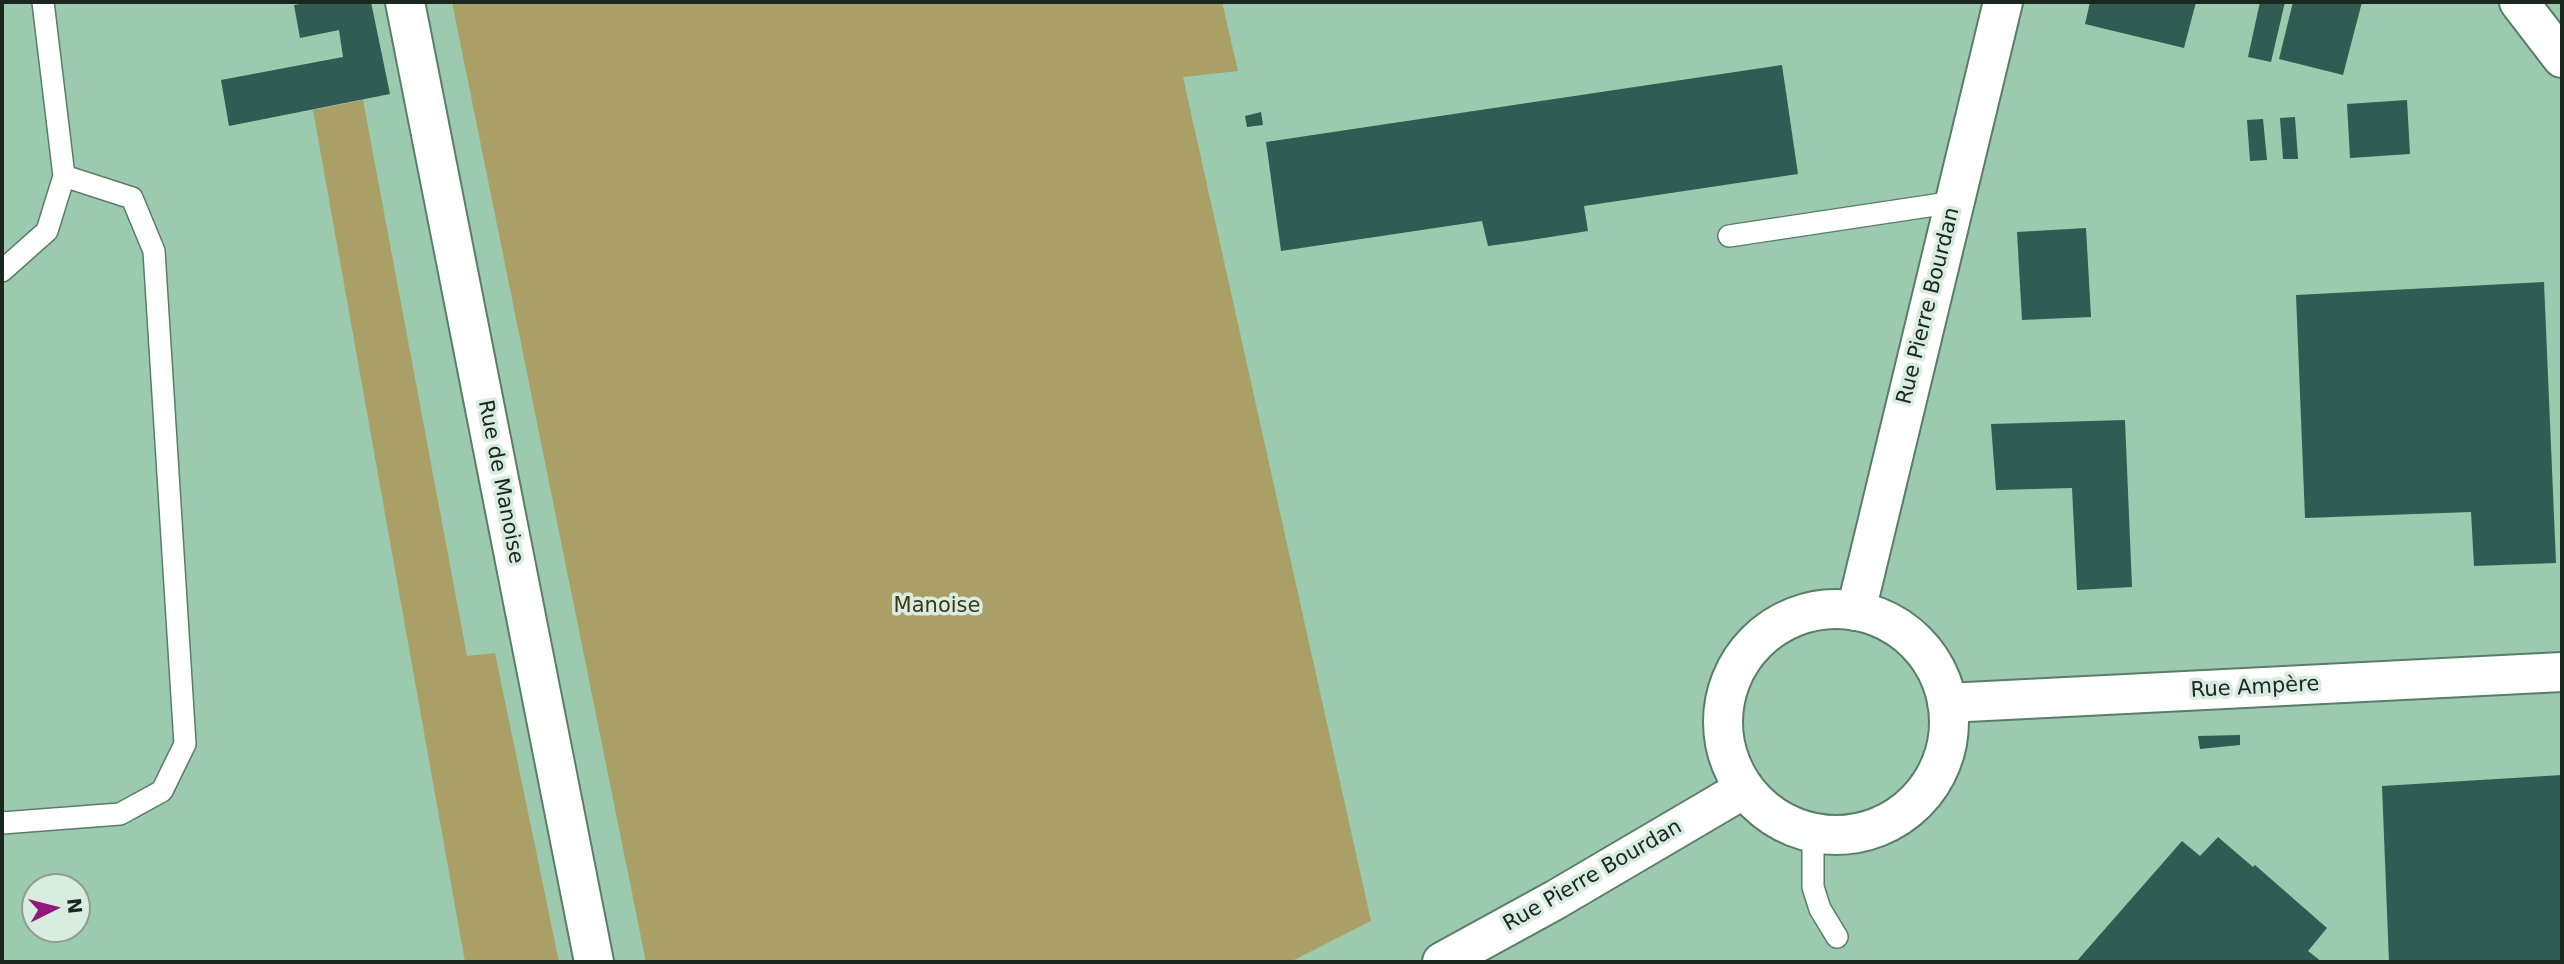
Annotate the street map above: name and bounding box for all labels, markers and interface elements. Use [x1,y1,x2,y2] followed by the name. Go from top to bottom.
[1892,205,1966,407] street label: Rue Pierre Bourdan
[472,398,528,566] street label: Rue de Manoise
[894,594,980,620] park label: Manoise
[2190,672,2320,704] street label: Rue Ampère
[1499,815,1687,937] street label: Rue Pierre Bourdan
[21,873,91,943] north arrow
[63,897,87,915] text: N

